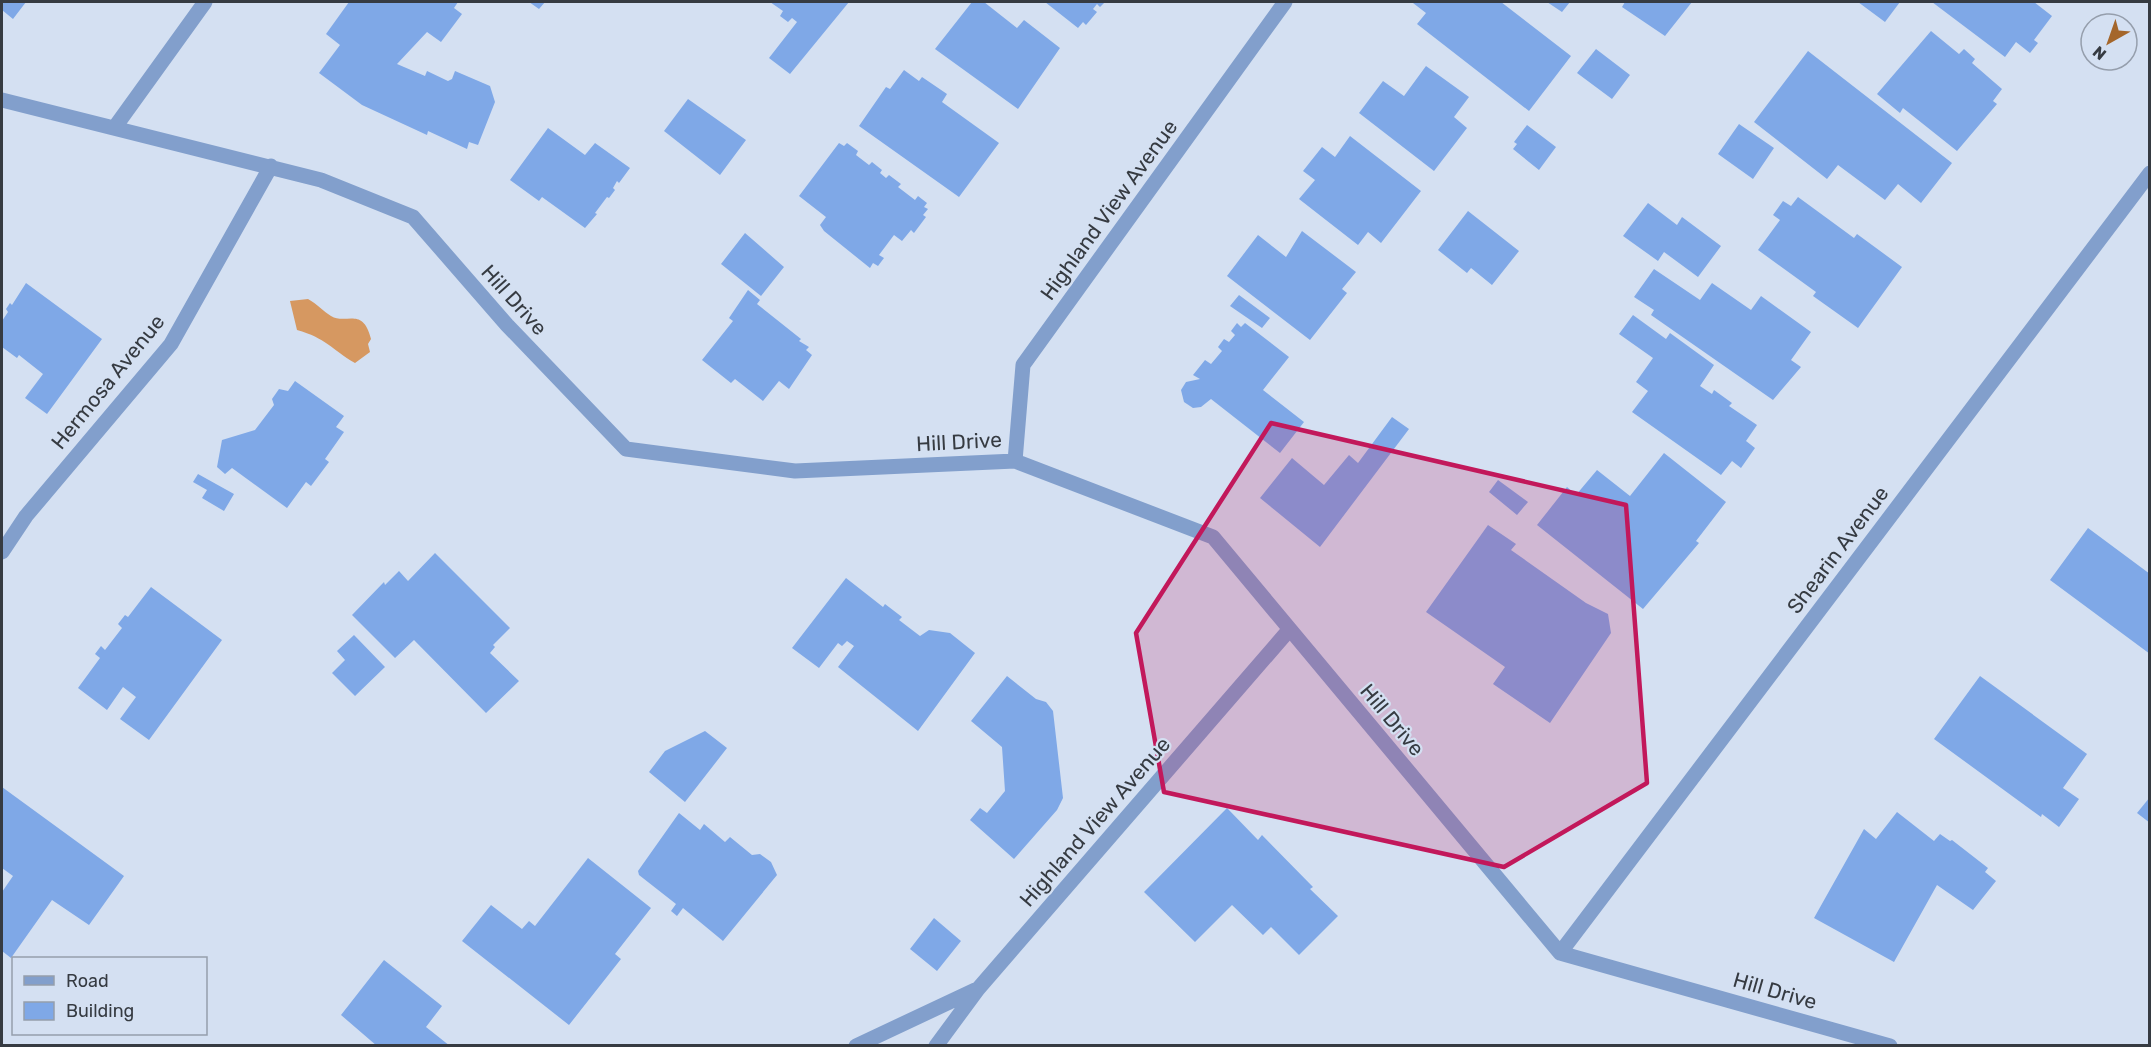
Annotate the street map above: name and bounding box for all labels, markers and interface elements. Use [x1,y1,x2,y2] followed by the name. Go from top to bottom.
[2079,12,2139,72] north arrow
[2089,42,2110,64] text: N
[1035,115,1182,305] street label: Highland View Avenue
[476,259,552,340] street label: Hill Drive
[46,309,170,454] street label: Hermosa Avenue
[915,427,1003,456] street label: Hill Drive
[1782,481,1894,618] street label: Shearin Avenue
[1355,679,1430,761] street label: Hill Drive
[1014,732,1175,912] street label: Highland View Avenue
[12,957,207,1035] legend
[1730,967,1820,1014] street label: Hill Drive
[66,970,109,992] text: Road
[66,1000,134,1022] text: Building

